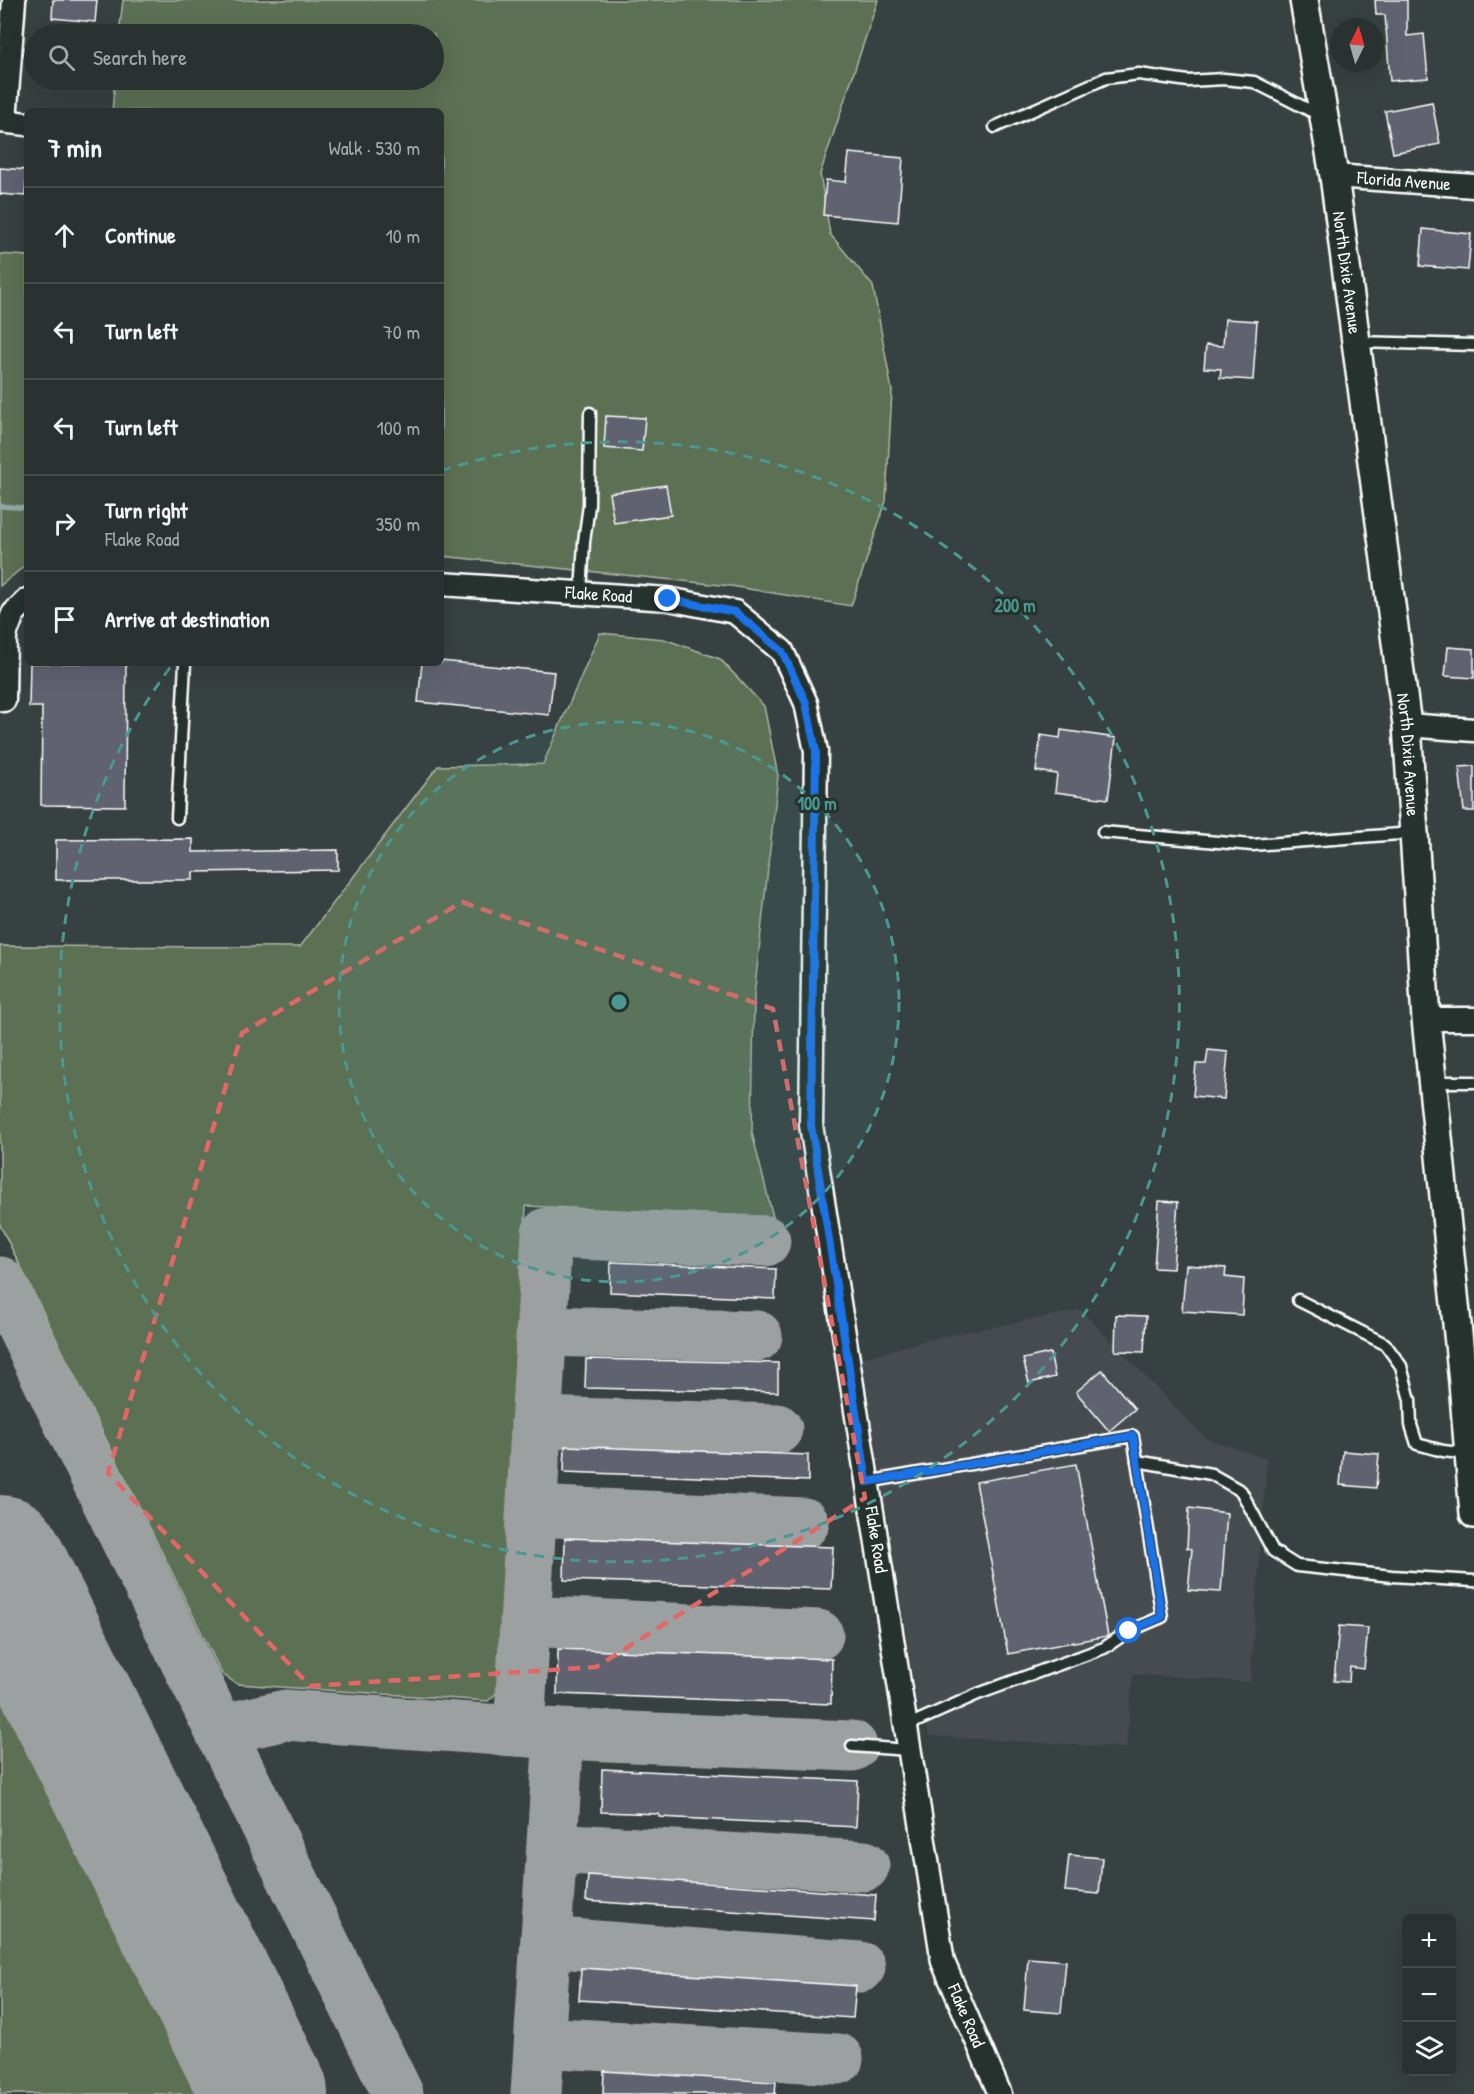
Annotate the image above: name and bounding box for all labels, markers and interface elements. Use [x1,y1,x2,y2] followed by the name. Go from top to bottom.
[1330,18,1384,72] north arrow
[24,24,444,90] search box
[45,41,78,74] icon: search
[93,42,187,72] text: Search here
[48,130,102,165] text: 7 min
[328,134,420,161] text: Walk · 530 m
[1355,165,1451,196] street label: Florida Avenue
[1327,210,1368,335] street label: North Dixie Avenue
[48,219,81,252] icon: ahead
[105,220,176,250] text: Continue
[386,222,420,249] text: 10 m
[48,315,81,348] icon: left
[105,316,178,346] text: Turn left
[383,318,420,345] text: 70 m
[48,411,81,444] icon: left
[105,412,178,442] text: Turn left
[377,414,420,441] text: 100 m
[105,495,188,525] text: Turn right
[48,507,81,540] icon: right
[375,510,420,537] text: 350 m
[105,525,179,552] text: Flake Road
[563,579,633,609] street label: Flake Road
[654,585,680,611] route end
[995,593,1035,618] text: 200 m
[48,603,81,636] icon: arrive
[105,604,270,634] text: Arrive at destination
[1391,691,1426,817] street label: North Dixie Avenue
[797,791,837,816] text: 100 m
[609,992,629,1012] centre of rings
[859,1504,894,1575] street label: Flake Road
[1115,1617,1141,1643] route start
[1402,1914,1456,2076] map controls
[1402,1914,1456,1968] button: +
[1402,1968,1456,2022] button: −
[942,1979,991,2051] street label: Flake Road
[1402,2022,1456,2076] button: layers

